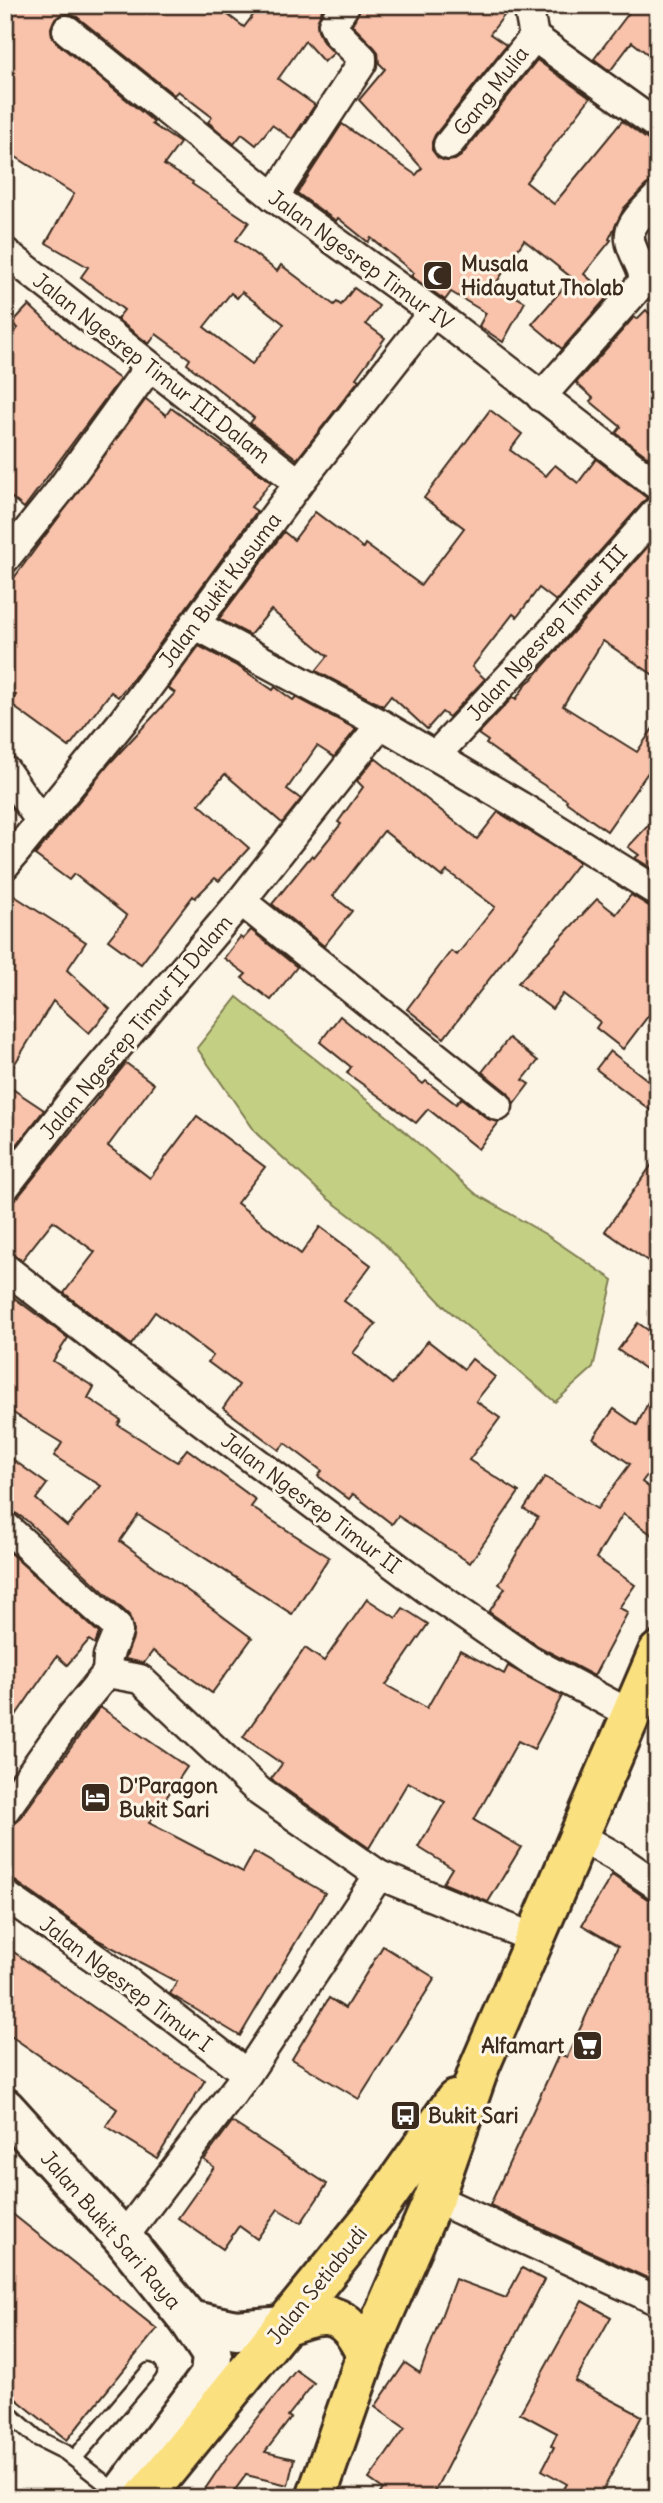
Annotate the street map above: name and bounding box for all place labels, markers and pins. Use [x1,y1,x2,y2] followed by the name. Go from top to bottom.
[461,250,624,301] place label: Musala Hidayatut Tholab
[421,258,455,292] mosque icon: Musala Hidayatut Tholab
[119,1772,218,1823] place label: D'Paragon Bukit Sari
[79,1780,113,1814] hotel icon: D'Paragon Bukit Sari
[570,2028,604,2062] supermarket icon: Alfamart
[481,2032,565,2059] place label: Alfamart
[388,2098,422,2132] bus stop icon: Bukit Sari
[428,2102,518,2129] place label: Bukit Sari

